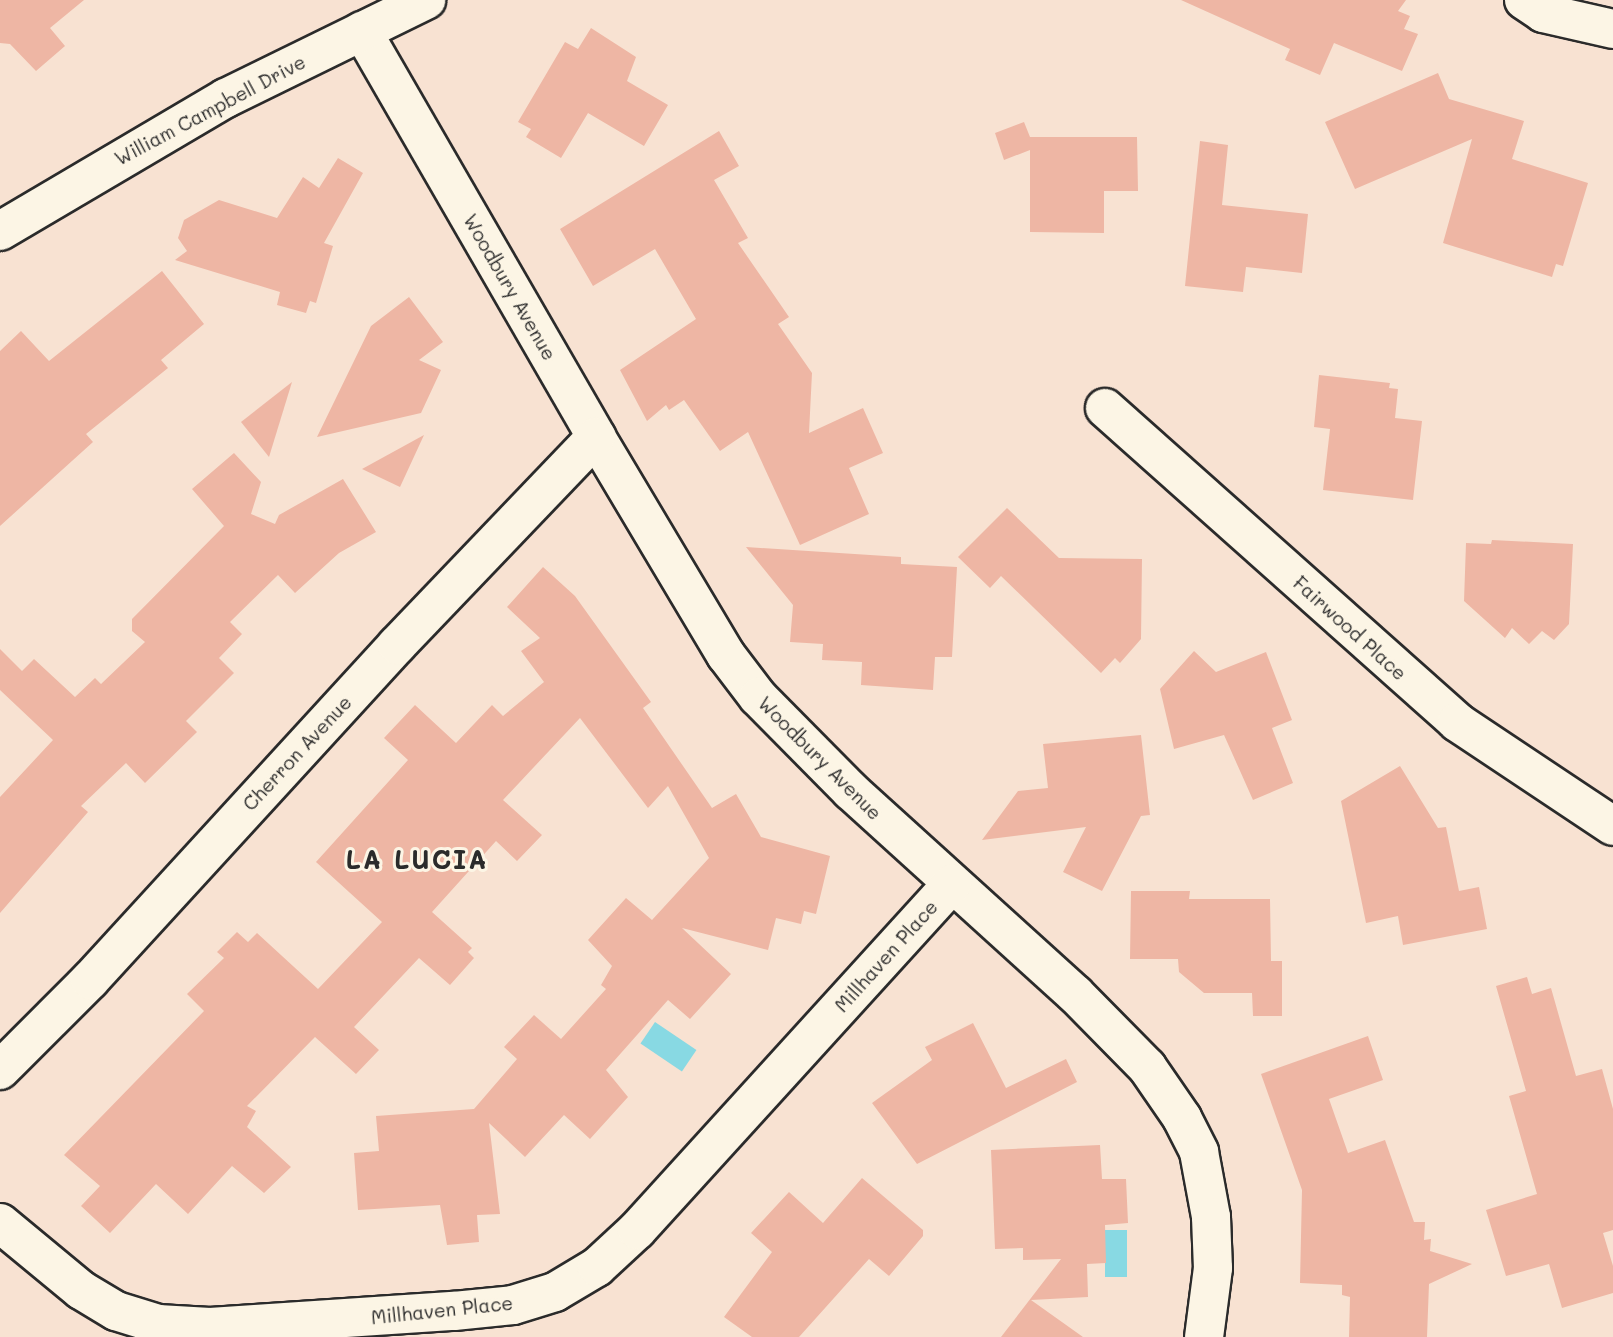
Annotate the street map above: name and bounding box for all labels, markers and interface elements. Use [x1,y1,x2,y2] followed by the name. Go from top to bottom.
[111,50,309,170] street label: William Campbell Drive
[459,210,561,364] street label: Woodbury Avenue
[1289,571,1411,685] street label: Fairwood Place
[238,691,356,815] street label: Cherron Avenue
[754,692,886,824] street label: Woodbury Avenue
[347,844,487,876] district label: LA LUCIA
[830,895,942,1017] street label: Millhaven Place
[370,1291,514,1329] street label: Millhaven Place

